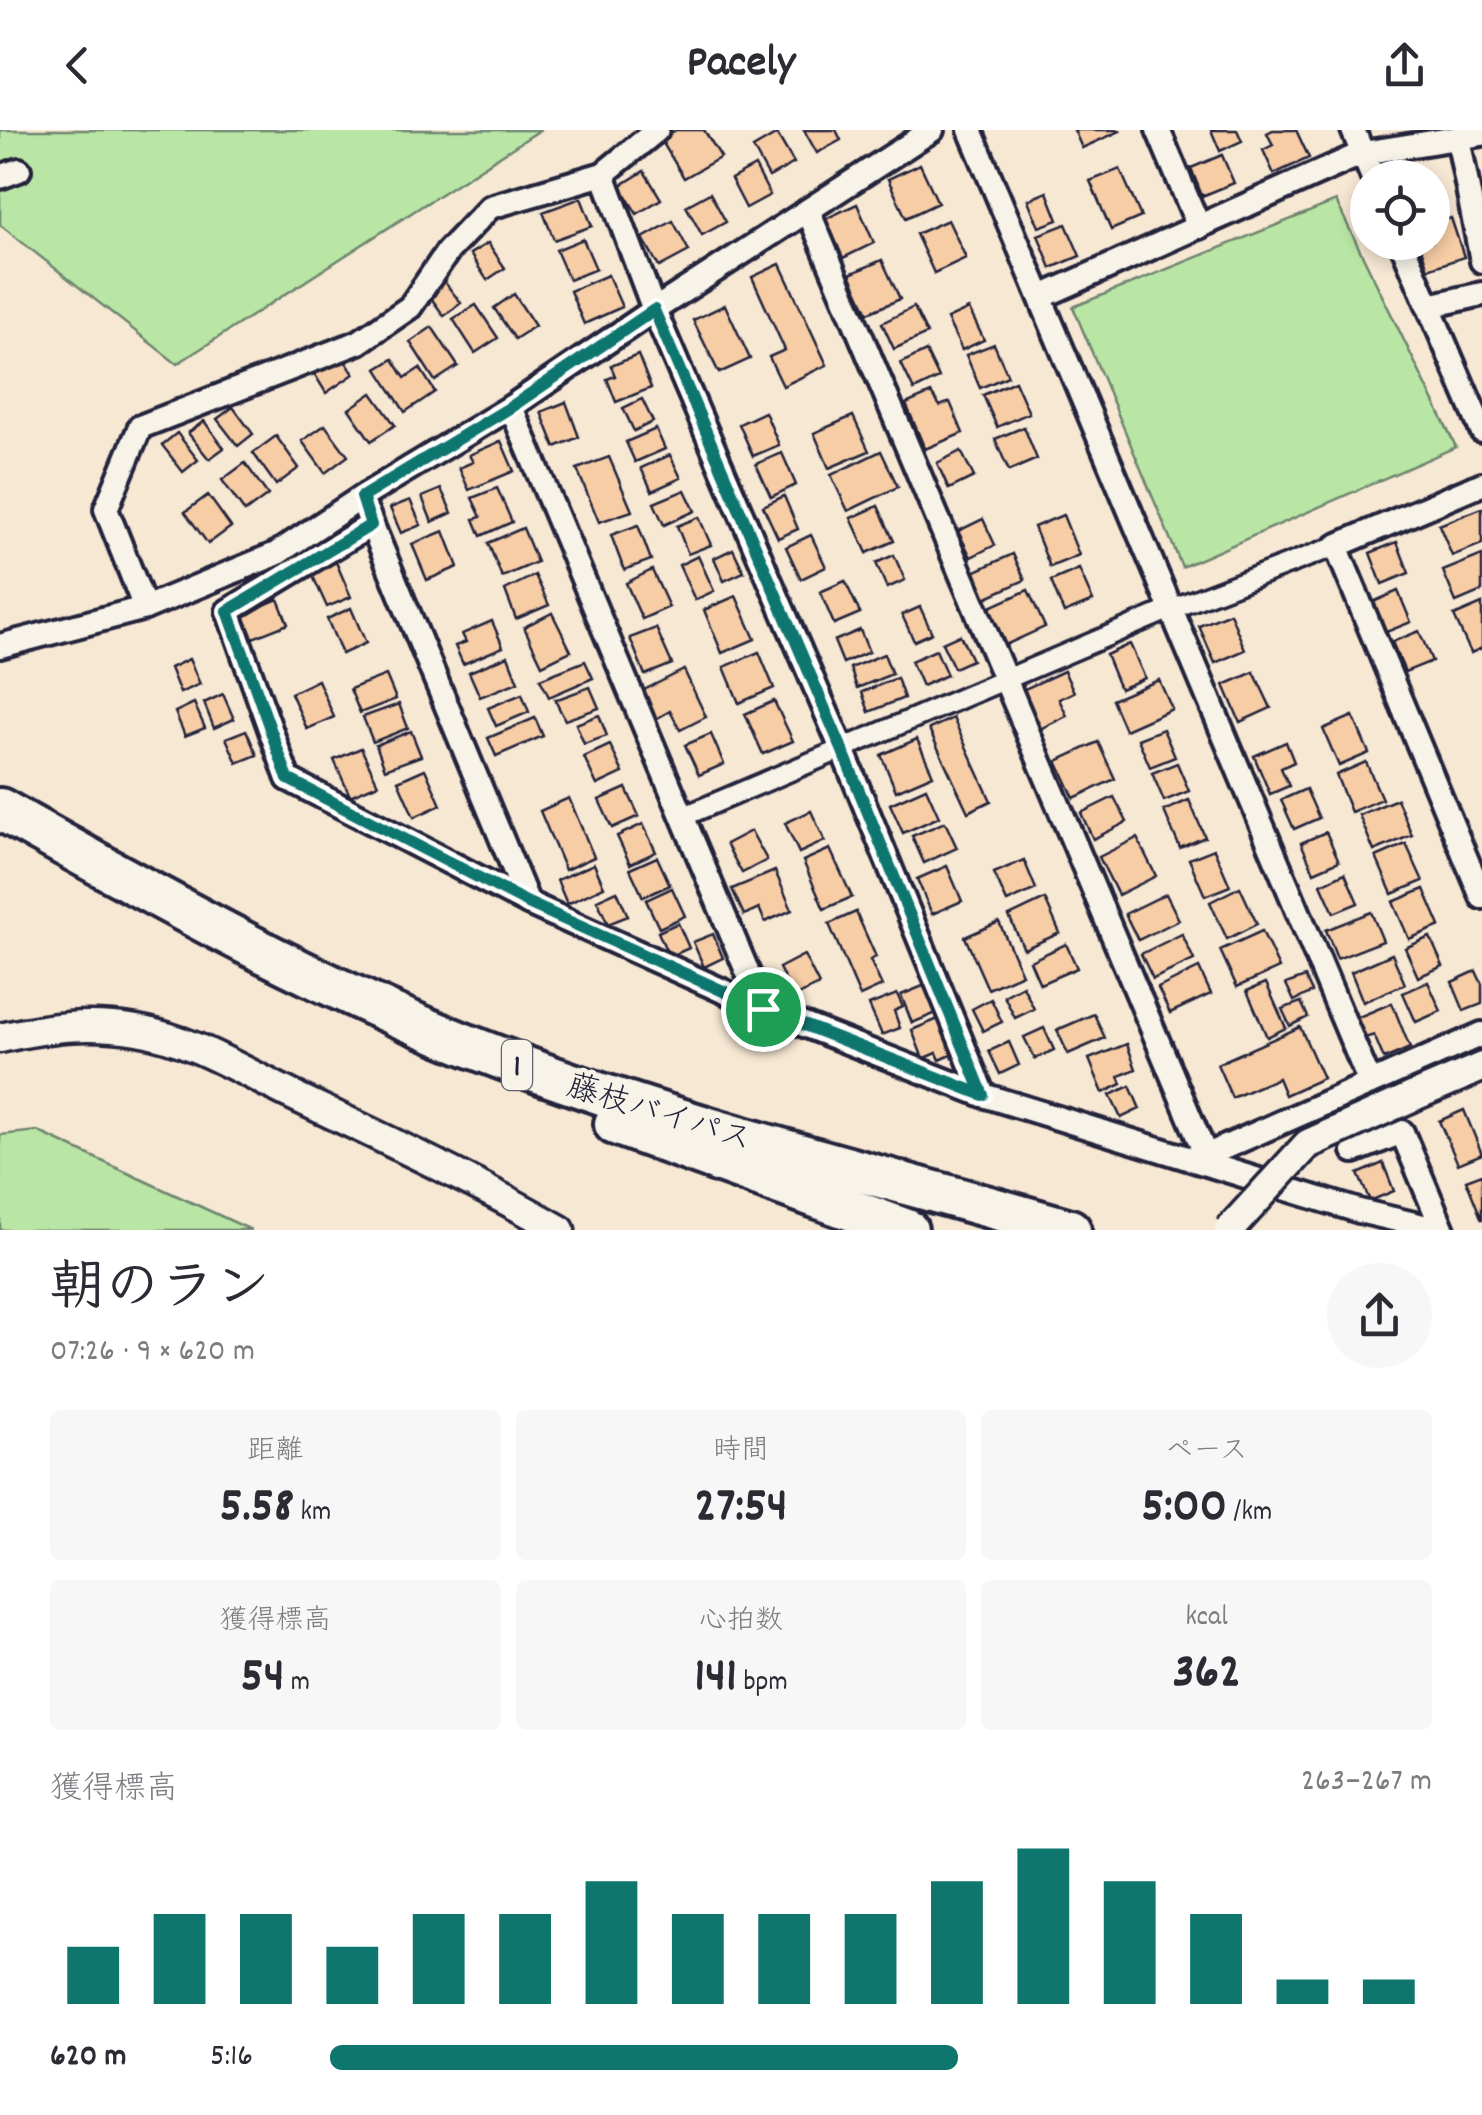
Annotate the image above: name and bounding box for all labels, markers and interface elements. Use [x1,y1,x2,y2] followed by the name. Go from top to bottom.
[687,33,795,97] text: Pacely
[50,38,105,93] icon: back
[1377,38,1432,93] icon: share
[1350,160,1450,260] map controls
[1350,160,1450,260] button: locate
[721,967,806,1052] pin
[736,982,791,1037] icon: arrive
[502,1040,532,1090] road number: 1
[560,1066,757,1166] street label: 藤枝バイパス
[50,1253,270,1332] text: 朝のラン
[1327,1263,1432,1368] button: share
[50,1330,255,1376] text: 07:26 · 9 × 620 m
[247,1433,303,1473] text: 距離
[713,1433,769,1473] text: 時間
[1165,1433,1248,1473] text: ペース
[219,1473,294,1545] text: 5.58
[694,1473,788,1545] text: 27:54
[1141,1473,1227,1545] text: 5:00
[294,1494,331,1534] text: km
[1227,1494,1272,1534] text: /km
[1185,1599,1228,1639] text: kcal
[219,1603,331,1643] text: 獲得標高
[699,1603,783,1643] text: 心拍数
[1172,1639,1241,1711] text: 362
[241,1643,284,1715] text: 54
[694,1643,737,1715] text: 141
[284,1664,310,1704] text: m
[737,1664,788,1704] text: bpm
[1301,1760,1432,1806] text: 263–267 m
[50,1768,178,1814] text: 獲得標高
[50,2035,126,2081] text: 620 m
[210,2035,253,2081] text: 5:16

